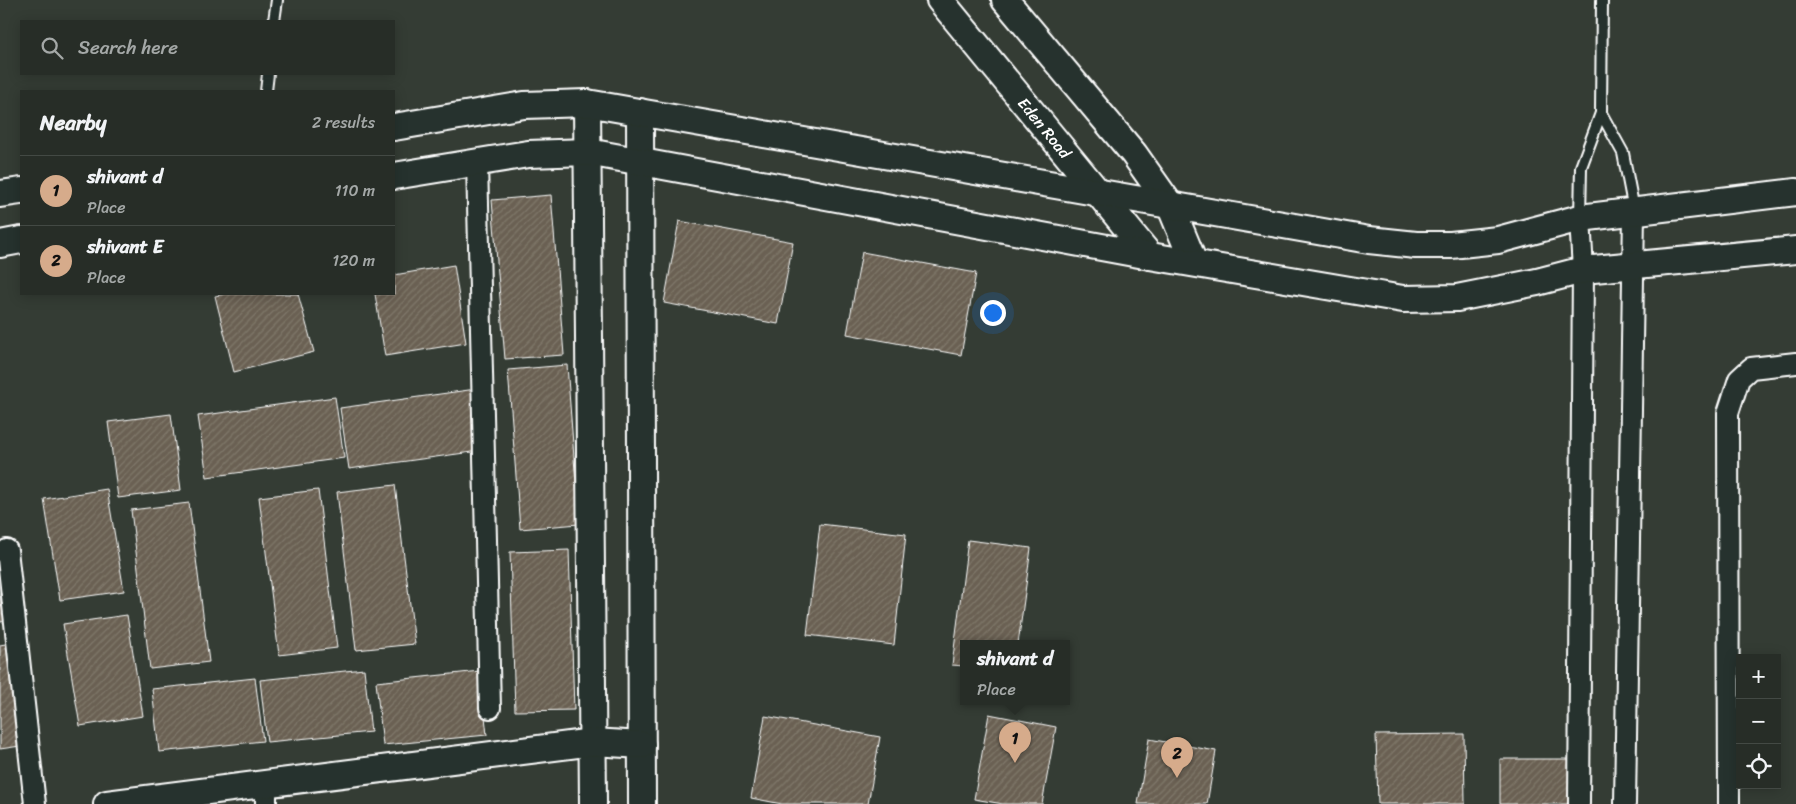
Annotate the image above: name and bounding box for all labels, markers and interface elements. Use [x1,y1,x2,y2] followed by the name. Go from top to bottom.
[20,20,395,75] search box
[78,31,178,64] text: Search here
[38,34,66,62] icon: search
[1010,91,1080,166] street label: Eden Road
[40,104,106,142] text: Nearby
[312,108,375,137] text: 2 results
[87,160,163,193] text: shivant d
[53,176,59,205] text: 1
[335,176,375,205] text: 110 m
[87,193,126,222] text: Place
[87,230,163,263] text: shivant E
[51,246,61,275] text: 2
[332,246,375,275] text: 120 m
[87,263,126,292] text: Place
[980,300,1006,326] your location
[960,640,1070,705] popup
[977,642,1053,675] text: shivant d
[1736,654,1781,789] map controls
[1736,654,1781,699] button: +
[977,675,1016,704] text: Place
[1736,699,1781,744] button: −
[999,722,1031,763] pin: 1
[1161,737,1193,778] pin: 2
[1736,744,1781,789] button: locate

